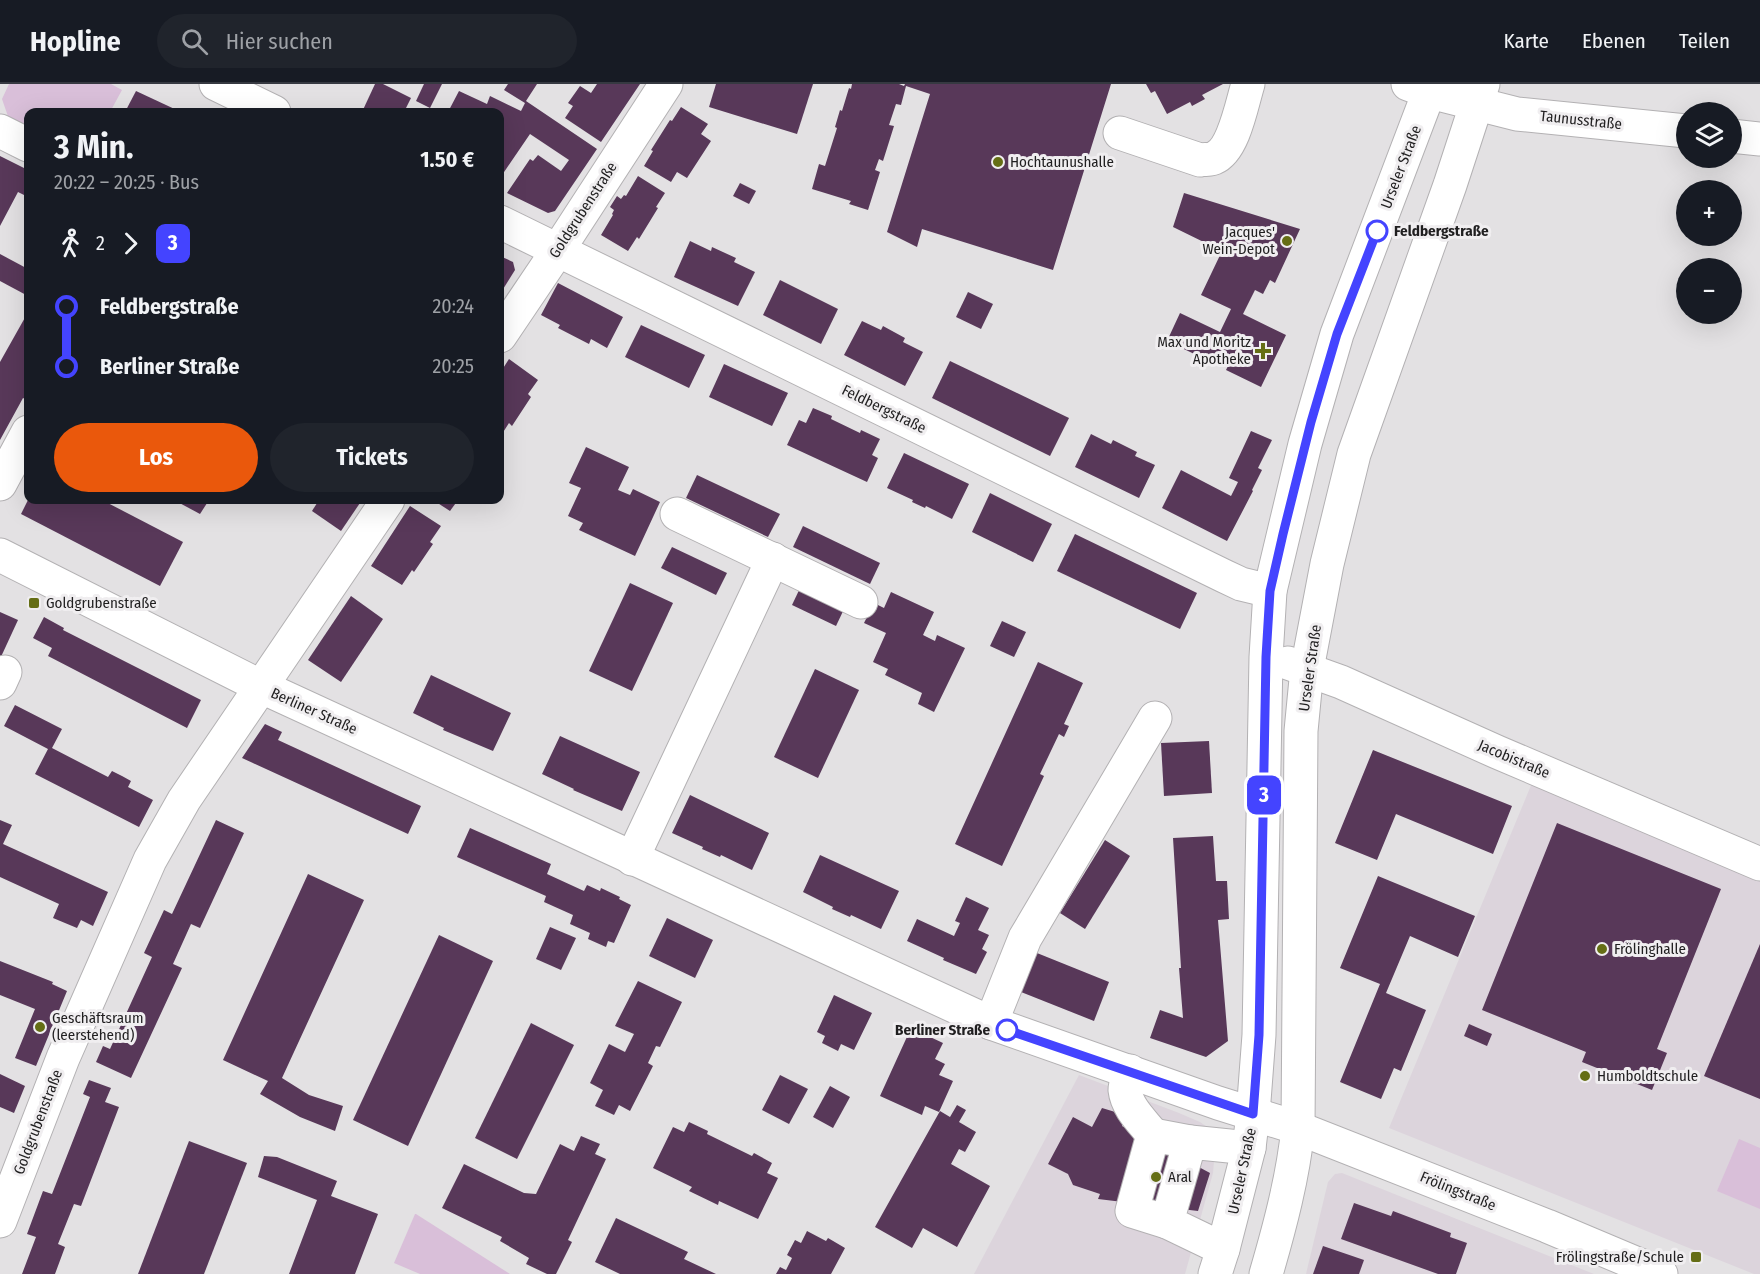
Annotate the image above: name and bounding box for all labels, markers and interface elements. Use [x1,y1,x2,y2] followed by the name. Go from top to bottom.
[157,14,577,68] search box
[30,25,121,58] text: Hopline
[178,25,211,58] icon: search
[226,28,333,55] text: Hier suchen
[1503,28,1549,54] text: Karte
[1582,28,1646,54] text: Ebenen
[1679,28,1730,54] text: Teilen
[1676,102,1742,324] map controls
[1676,102,1742,168] button: layers
[1539,107,1623,133] street label: Taunusstraße
[1377,123,1425,211] street label: Urseler Straße
[54,127,134,167] text: 3 Min.
[420,146,474,173] text: 1.50 €
[1010,153,1114,171] place label: Hochtaunushalle
[991,155,1005,169] marker: Hochtaunushalle
[545,159,621,261] street label: Goldgrubenstraße
[54,170,199,194] text: 20:22 – 20:25 · Bus
[1676,180,1742,246] button: +
[1366,220,1388,242] marker: Feldbergstraße
[1394,222,1489,240] place label: Feldbergstraße
[1202,223,1275,258] place label: Jacques' Wein-Depot
[54,227,87,260] icon: walk
[114,227,147,260] icon: forward
[168,230,178,256] text: 3
[96,231,105,255] text: 2
[1280,234,1294,248] marker: Jacques' Wein-Depot
[1676,258,1742,324] button: −
[100,293,239,320] text: Feldbergstraße
[432,294,474,318] text: 20:24
[1157,333,1251,368] place label: Max und Moritz Apotheke
[1256,344,1270,358] marker: Max und Moritz Apotheke
[100,353,239,380] text: Berliner Straße
[433,354,474,378] text: 20:25
[839,381,929,437] street label: Feldbergstraße
[54,423,258,492] button: Los
[270,423,474,492] button: Tickets
[46,594,157,612] place label: Goldgrubenstraße
[27,596,41,610] marker: Goldgrubenstraße
[1295,623,1325,713] street label: Urseler Straße
[268,684,360,738] street label: Berliner Straße
[1475,736,1553,782] street label: Jacobistraße
[1244,776,1284,814] line badge: 3
[1259,782,1269,808] text: 3
[1614,940,1686,958] place label: Frölinghalle
[1595,942,1609,956] marker: Frölinghalle
[52,1009,144,1044] place label: Geschäftsraum (leerstehend)
[996,1019,1018,1041] marker: Berliner Straße
[33,1020,47,1034] marker: Geschäftsraum (leerstehend)
[895,1021,990,1039] place label: Berliner Straße
[10,1067,66,1177] street label: Goldgrubenstraße
[1597,1067,1698,1085] place label: Humboldtschule
[1578,1069,1592,1083] marker: Humboldtschule
[1224,1126,1260,1216] street label: Urseler Straße
[1168,1168,1192,1186] place label: Aral
[1417,1168,1499,1214] street label: Frölingstraße
[1149,1170,1163,1184] marker: Aral
[1556,1248,1684,1266] place label: Frölingstraße/Schule
[1689,1250,1703,1264] marker: Frölingstraße/Schule

